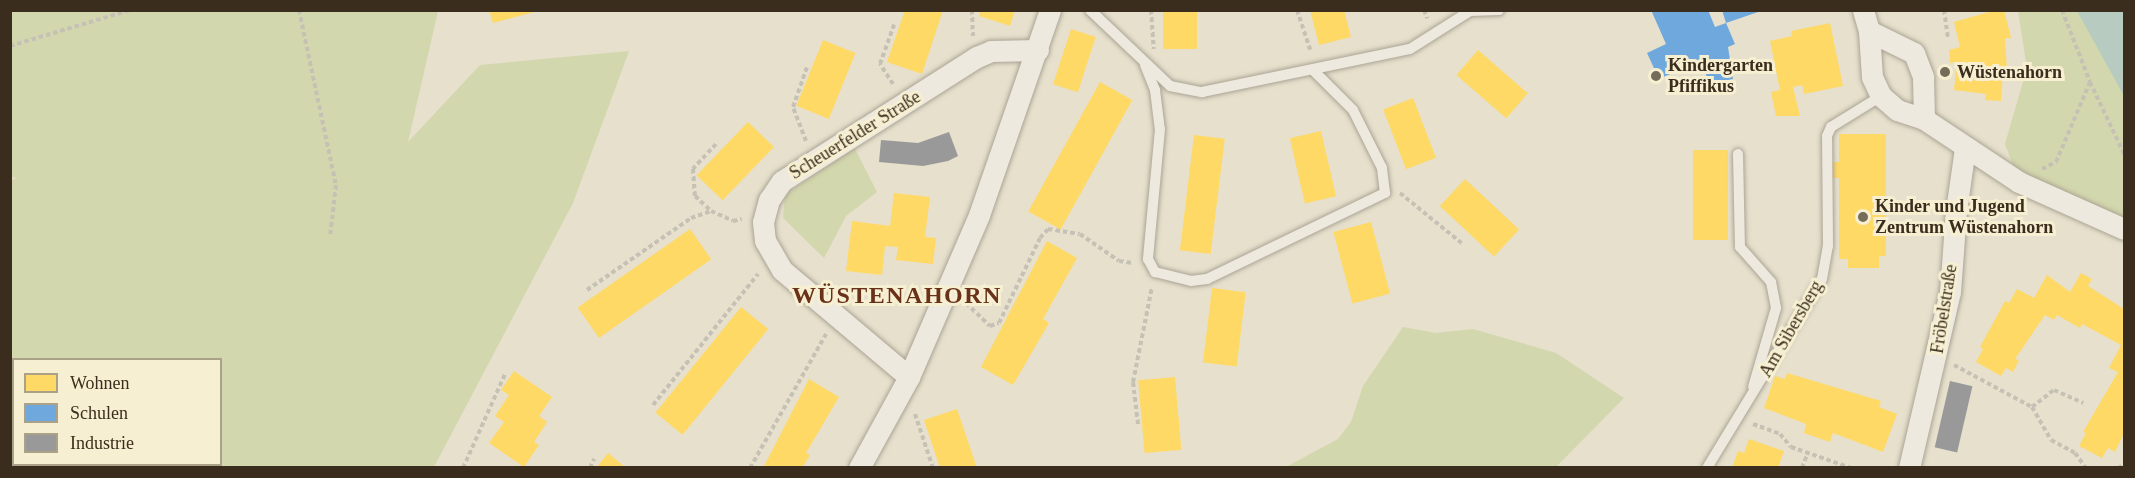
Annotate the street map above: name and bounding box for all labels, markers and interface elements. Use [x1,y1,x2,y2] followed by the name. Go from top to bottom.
[1668,55,1773,98] place label: Kindergarten Pfiffikus
[1957,61,2062,83] place label: Wüstenahorn
[1938,65,1952,79] marker: Wüstenahorn
[1649,69,1663,83] marker: Kindergarten Pfiffikus
[785,86,925,184] street label: Scheuerfelder Straße
[1875,196,2054,238] place label: Kinder und Jugend Zentrum Wüstenahorn
[1856,210,1870,224] marker: Kinder und Jugend Zentrum Wüstenahorn
[1926,263,1962,355] street label: Fröbelstraße
[1755,277,1827,381] street label: Am Sibersberg
[792,282,1002,310] district label: WÜSTENAHORN
[12,358,222,466] legend
[70,373,130,393] text: Wohnen
[70,403,128,423] text: Schulen
[70,433,134,453] text: Industrie

